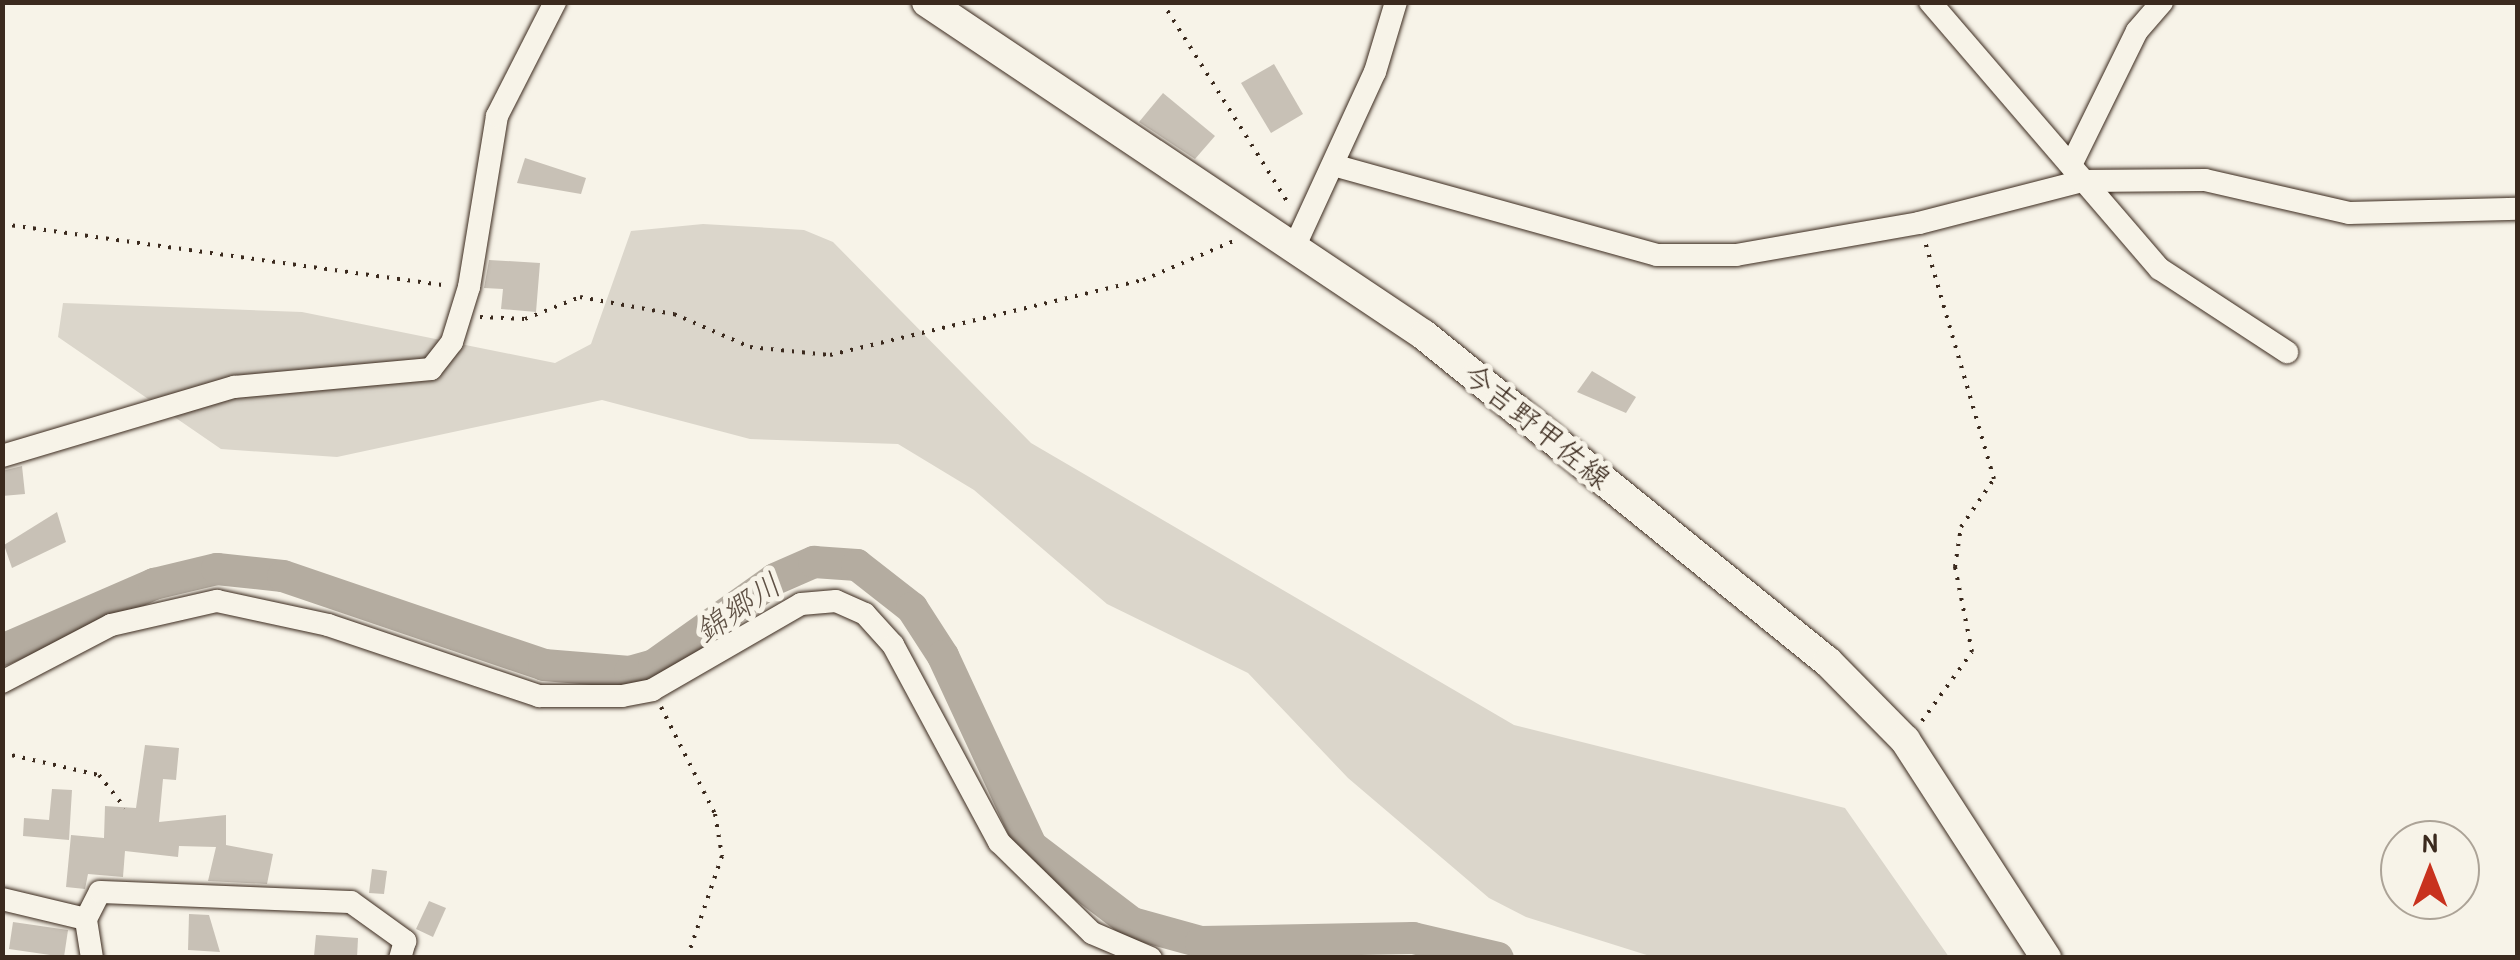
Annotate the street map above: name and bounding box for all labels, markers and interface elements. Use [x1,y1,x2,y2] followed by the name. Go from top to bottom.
[1456,355,1618,497] street label: 今吉野甲佐線
[687,565,789,651] water label: 錦郷川
[2380,820,2480,920] north arrow
[2423,823,2437,861] text: N

